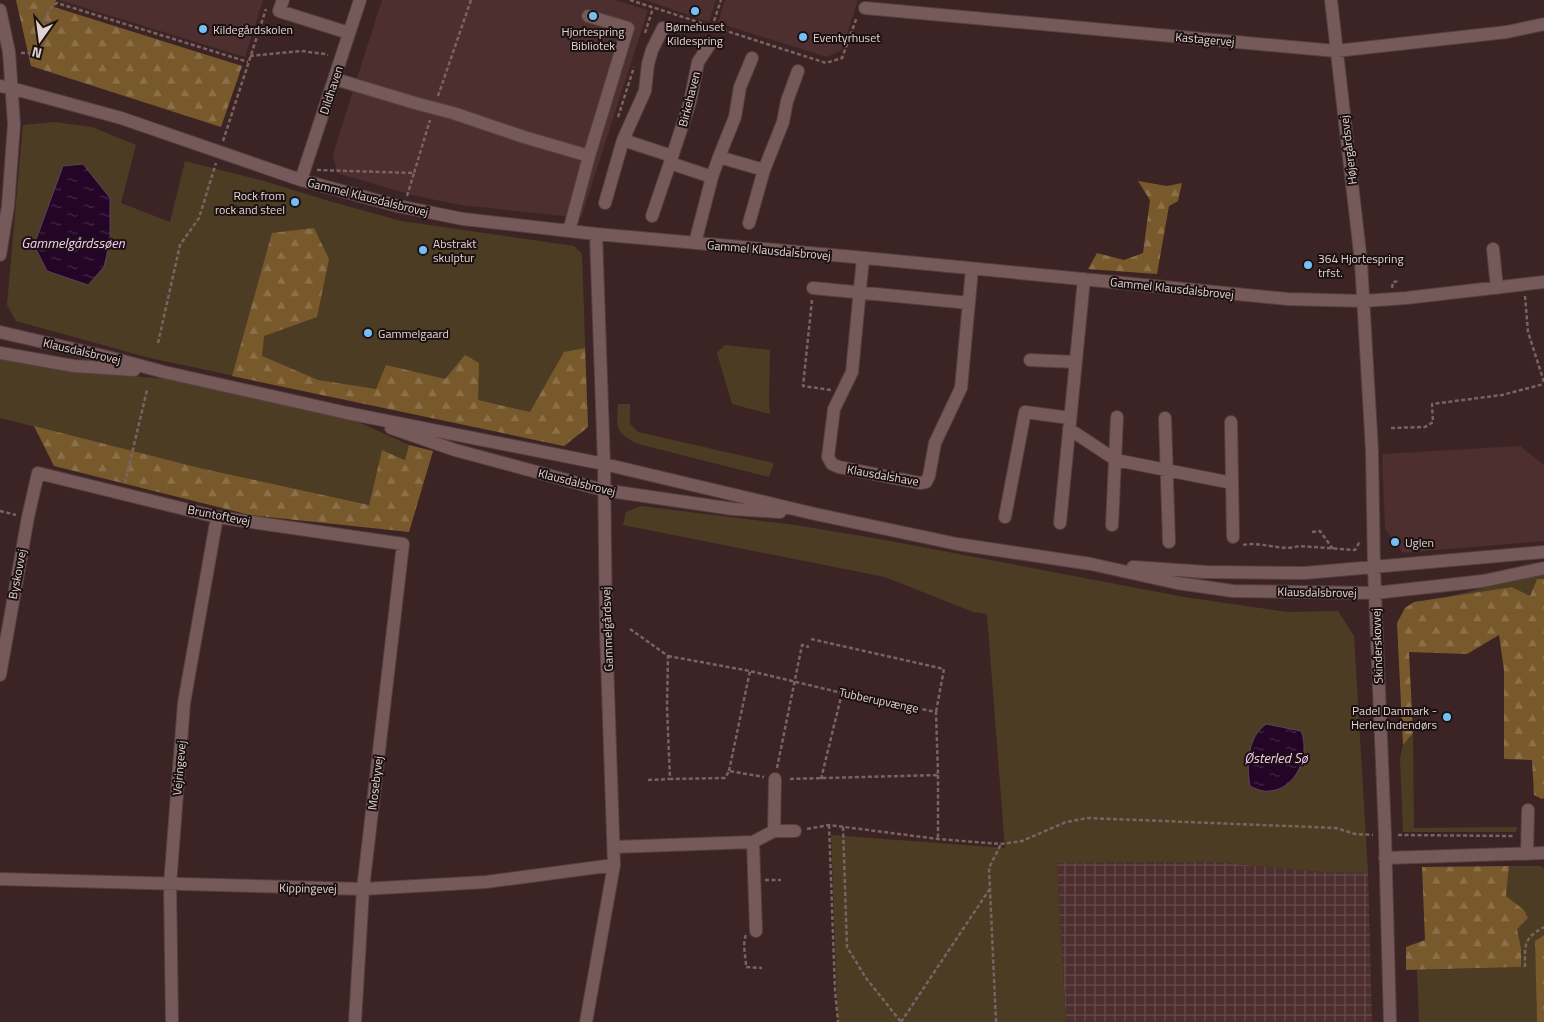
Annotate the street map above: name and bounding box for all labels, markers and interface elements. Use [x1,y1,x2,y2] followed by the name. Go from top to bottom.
[689,5,701,17] marker: Børnehuset Kildespring
[587,10,599,22] marker: Hjortespring Bibliotek
[15,15,65,65] north arrow
[665,17,725,50] place label: Børnehuset Kildespring
[213,20,293,39] place label: Kildegårdskolen
[562,22,624,55] place label: Hjortespring Bibliotek
[197,23,209,35] marker: Kildegårdskolen
[1175,27,1235,51] street label: Kastagervej
[813,28,881,47] place label: Eventyrhuset
[797,31,809,43] marker: Eventyrhuset
[29,42,44,64] text: N
[314,63,348,117] street label: Dildhaven
[673,69,705,129] street label: Birkehaven
[1334,114,1362,186] street label: Højergårdsvej
[305,173,431,221] street label: Gammel Klausdalsbrovej
[215,186,285,219] place label: Rock from rock and steel
[289,196,301,208] marker: Rock from rock and steel
[21,232,126,253] water label: Gammelgårdssøen
[433,234,477,267] place label: Abstrakt skulptur
[706,235,832,265] street label: Gammel Klausdalsbrovej
[417,244,429,256] marker: Abstrakt skulptur
[1318,249,1404,282] place label: 364 Hjortespring trfst.
[1302,259,1314,271] marker: 364 Hjortespring trfst.
[1109,272,1235,304] street label: Gammel Klausdalsbrovej
[378,324,449,343] place label: Gammelgaard
[362,327,374,339] marker: Gammelgaard
[41,333,123,369] street label: Klausdalsbrovej
[846,459,920,491] street label: Klausdalshave
[536,463,618,501] street label: Klausdalsbrovej
[186,500,252,530] street label: Bruntoftevej
[1405,533,1434,552] place label: Uglen
[1389,536,1401,548] marker: Uglen
[3,547,31,601] street label: Byskovvej
[1277,582,1357,602] street label: Klausdalsbrovej
[596,586,618,672] street label: Gammelgårdsvej
[1366,608,1388,684] street label: Skinderskovvej
[837,682,921,718] street label: Tubberupvænge
[1351,701,1437,734] place label: Padel Danmark - Herlev Indendørs
[1441,711,1453,723] marker: Padel Danmark - Herlev Indendørs
[167,740,191,796] street label: Vejringevej
[1244,747,1309,768] water label: Østerled Sø
[362,755,388,811] street label: Mosebyvej
[279,878,337,898] street label: Kippingevej

